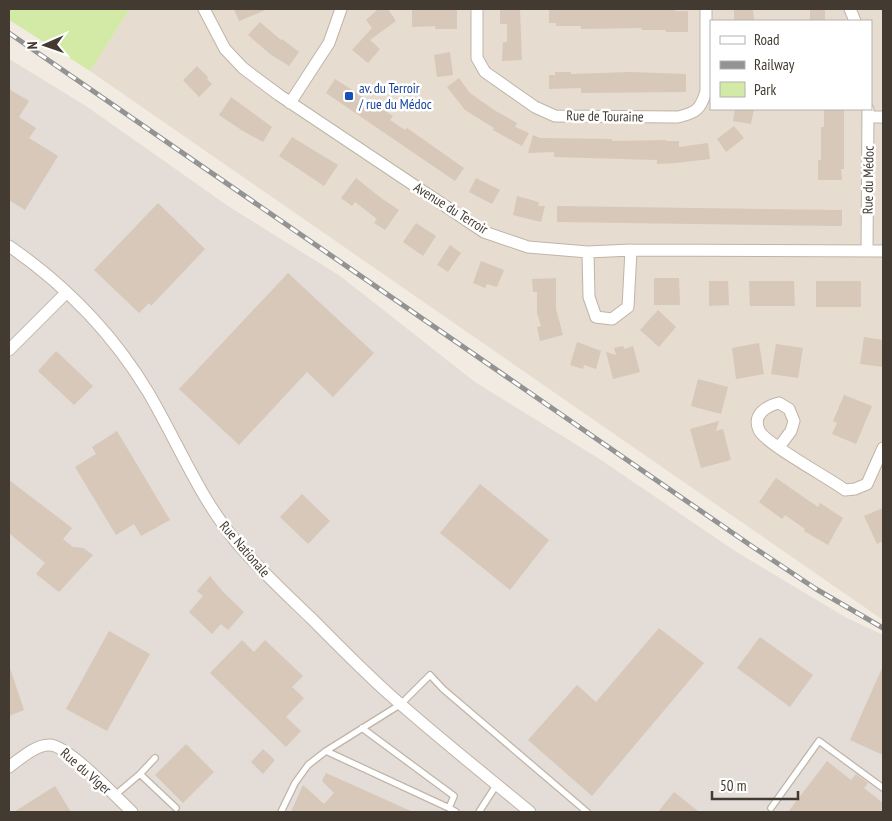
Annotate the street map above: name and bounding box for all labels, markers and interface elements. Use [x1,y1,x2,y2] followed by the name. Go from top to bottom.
[20,20,70,70] north arrow
[710,20,872,110] legend
[754,30,780,49] text: Road
[23,41,41,50] text: N
[754,55,795,74] text: Railway
[358,79,432,113] place label: av. du Terroir / rue du Médoc
[754,80,776,99] text: Park
[343,90,355,102] marker: av. du Terroir / rue du Médoc
[566,106,644,126] street label: Rue de Touraine
[858,146,878,214] street label: Rue du Médoc
[410,178,492,238] street label: Avenue du Terroir
[216,517,274,581] street label: Rue Nationale
[57,744,115,798] street label: Rue du Viger
[712,768,798,800] scale bar
[720,776,746,795] text: 50 m

